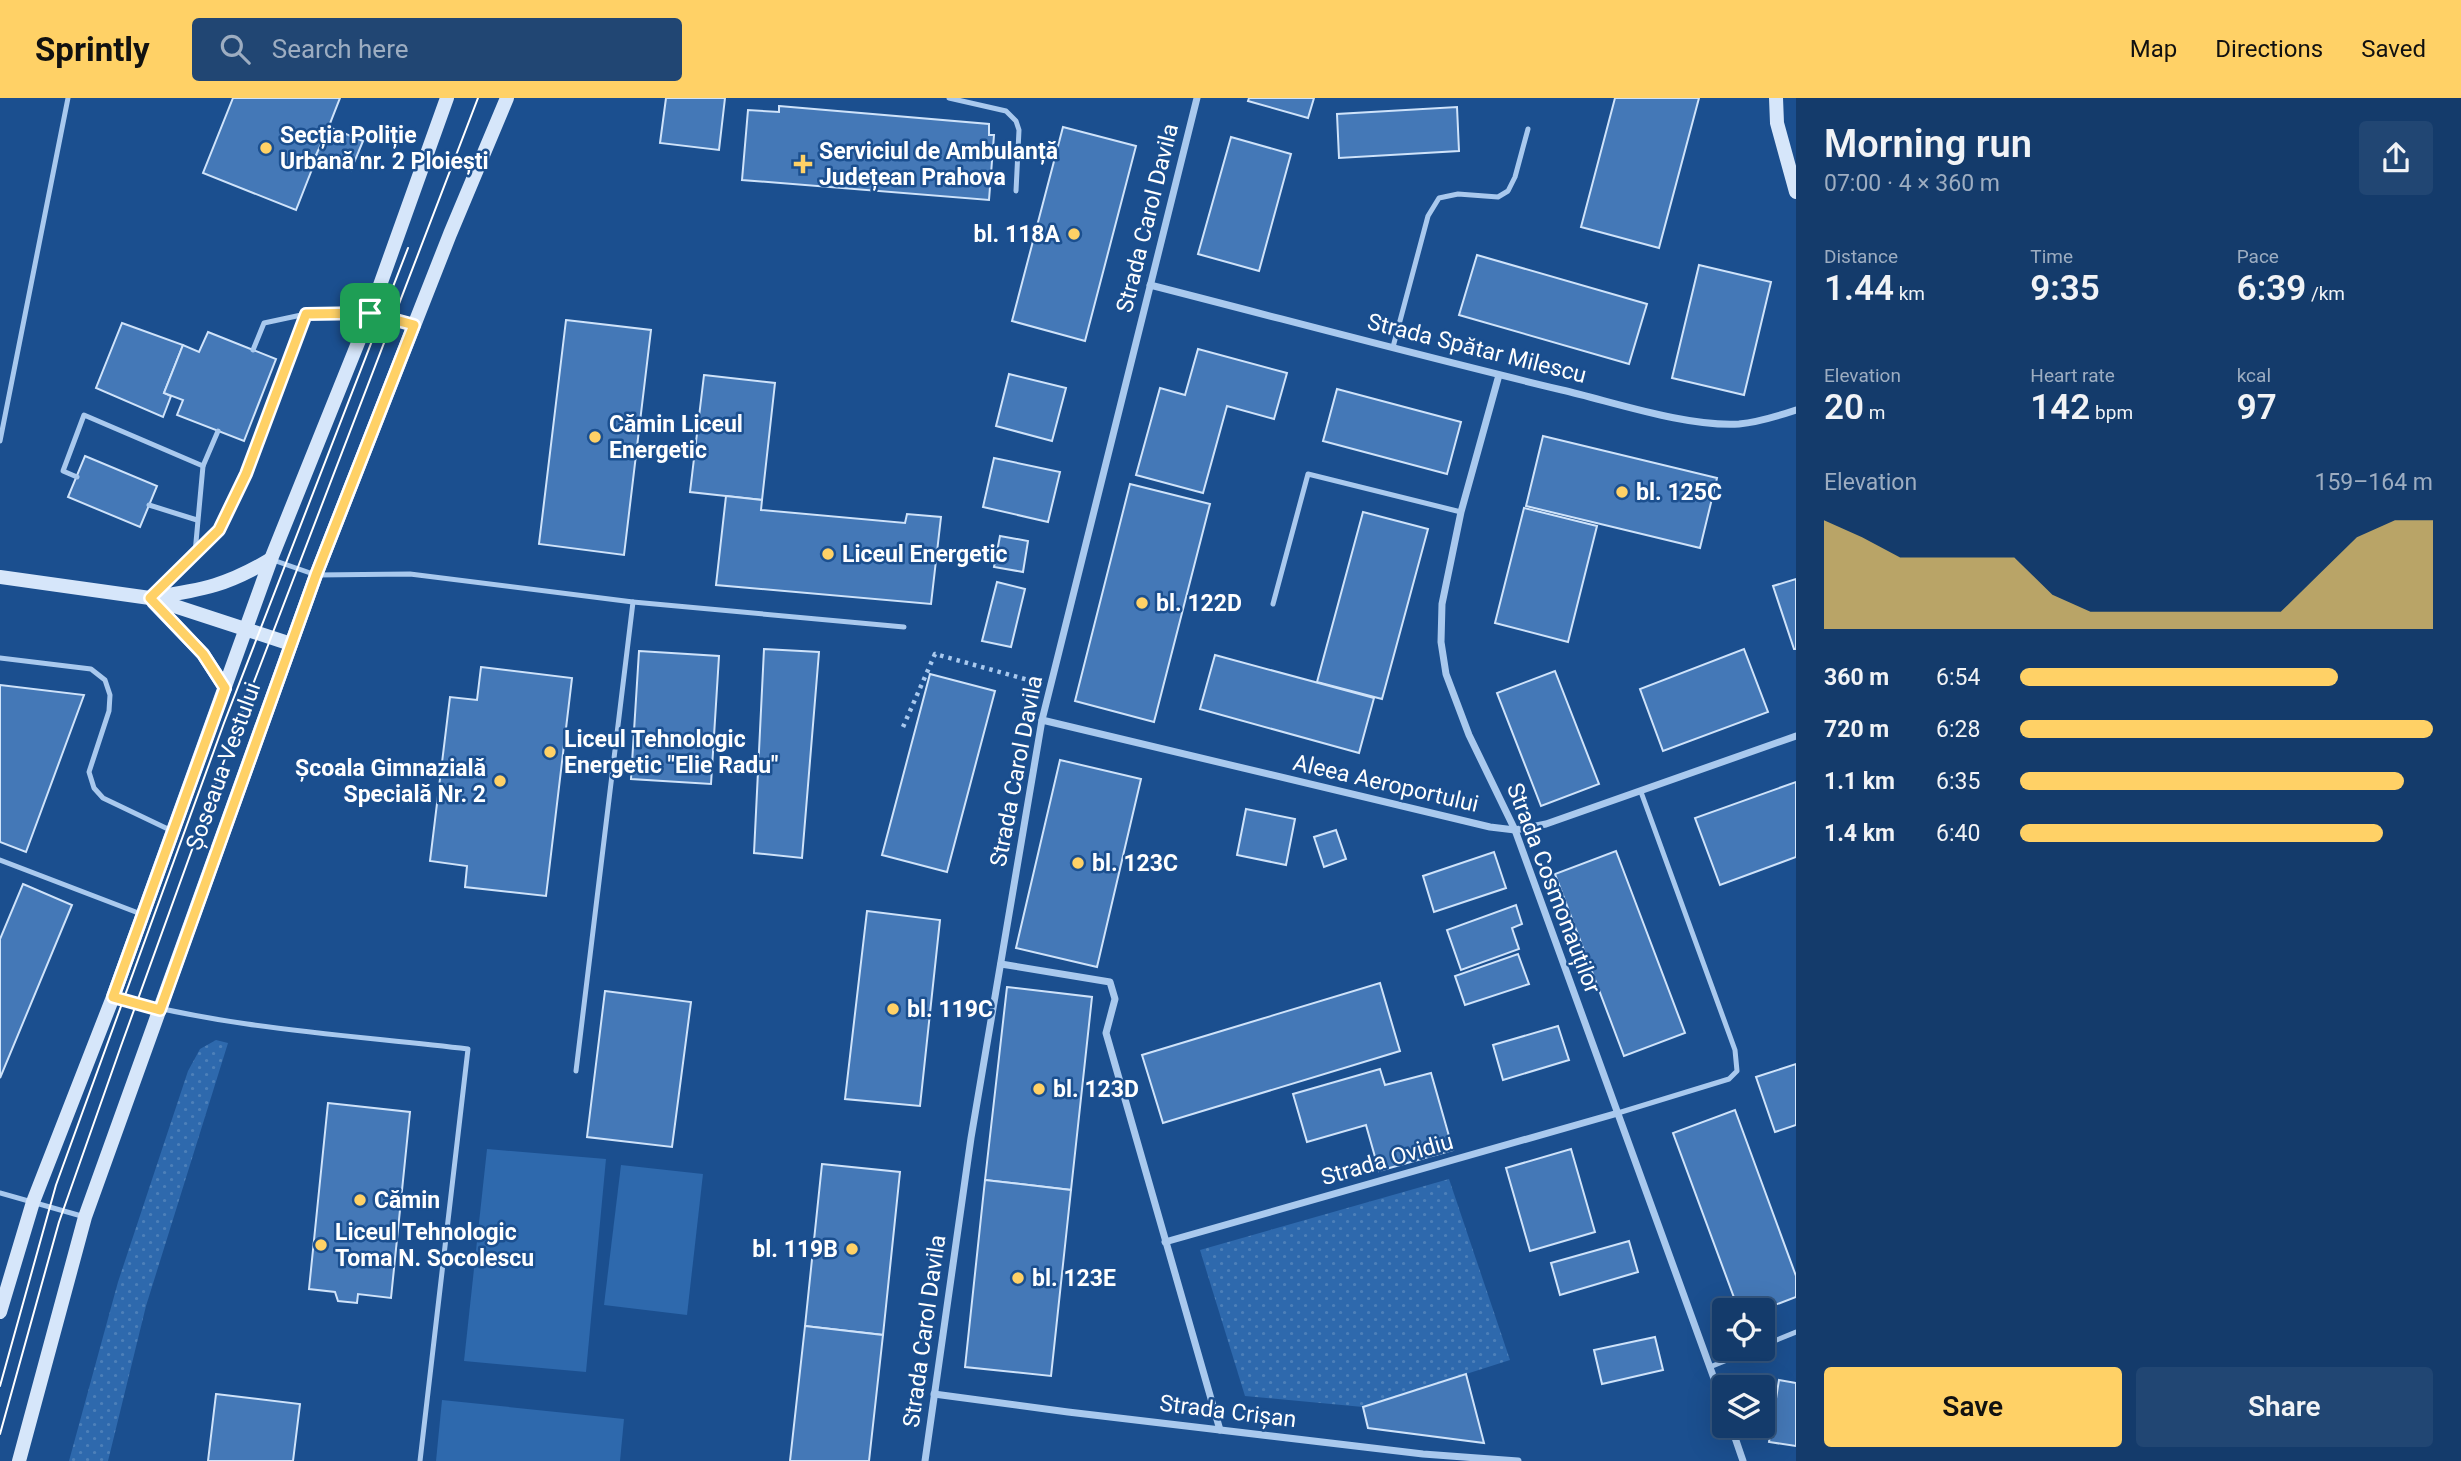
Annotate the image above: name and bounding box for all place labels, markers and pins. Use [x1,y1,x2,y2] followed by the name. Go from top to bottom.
[280,122,489,175] place label: Secția Poliție Urbană nr. 2 Ploiești
[819,138,1058,191] place label: Serviciul de Ambulanță Județean Prahova
[258,140,274,156] marker: Secția Poliție Urbană nr. 2 Ploiești
[793,154,813,174] marker: Serviciul de Ambulanță Județean Prahova
[974,221,1061,248] place label: bl. 118A
[1066,226,1082,242] marker: bl. 118A
[340,283,400,343] pin
[609,411,743,464] place label: Cămin Liceul Energetic
[587,429,603,445] marker: Cămin Liceul Energetic
[1636,479,1722,506] place label: bl. 125C
[1614,484,1630,500] marker: bl. 125C
[842,541,1008,568] place label: Liceul Energetic
[820,546,836,562] marker: Liceul Energetic
[1156,590,1242,617] place label: bl. 122D
[1134,595,1150,611] marker: bl. 122D
[564,726,778,779] place label: Liceul Tehnologic Energetic "Elie Radu"
[542,744,558,760] marker: Liceul Tehnologic Energetic "Elie Radu"
[295,755,486,808] place label: Școala Gimnazială Specială Nr. 2
[492,773,508,789] marker: Școala Gimnazială Specială Nr. 2
[1092,850,1178,877] place label: bl. 123C
[1070,855,1086,871] marker: bl. 123C
[907,996,993,1023] place label: bl. 119C
[885,1001,901,1017] marker: bl. 119C
[1053,1076,1139,1103] place label: bl. 123D
[1031,1081,1047,1097] marker: bl. 123D
[374,1187,440,1214] place label: Cămin
[352,1192,368,1208] marker: Cămin
[335,1219,534,1272] place label: Liceul Tehnologic Toma N. Socolescu
[752,1236,838,1263] place label: bl. 119B
[313,1237,329,1253] marker: Liceul Tehnologic Toma N. Socolescu
[844,1241,860,1257] marker: bl. 119B
[1032,1265,1116,1292] place label: bl. 123E
[1010,1270,1026,1286] marker: bl. 123E

